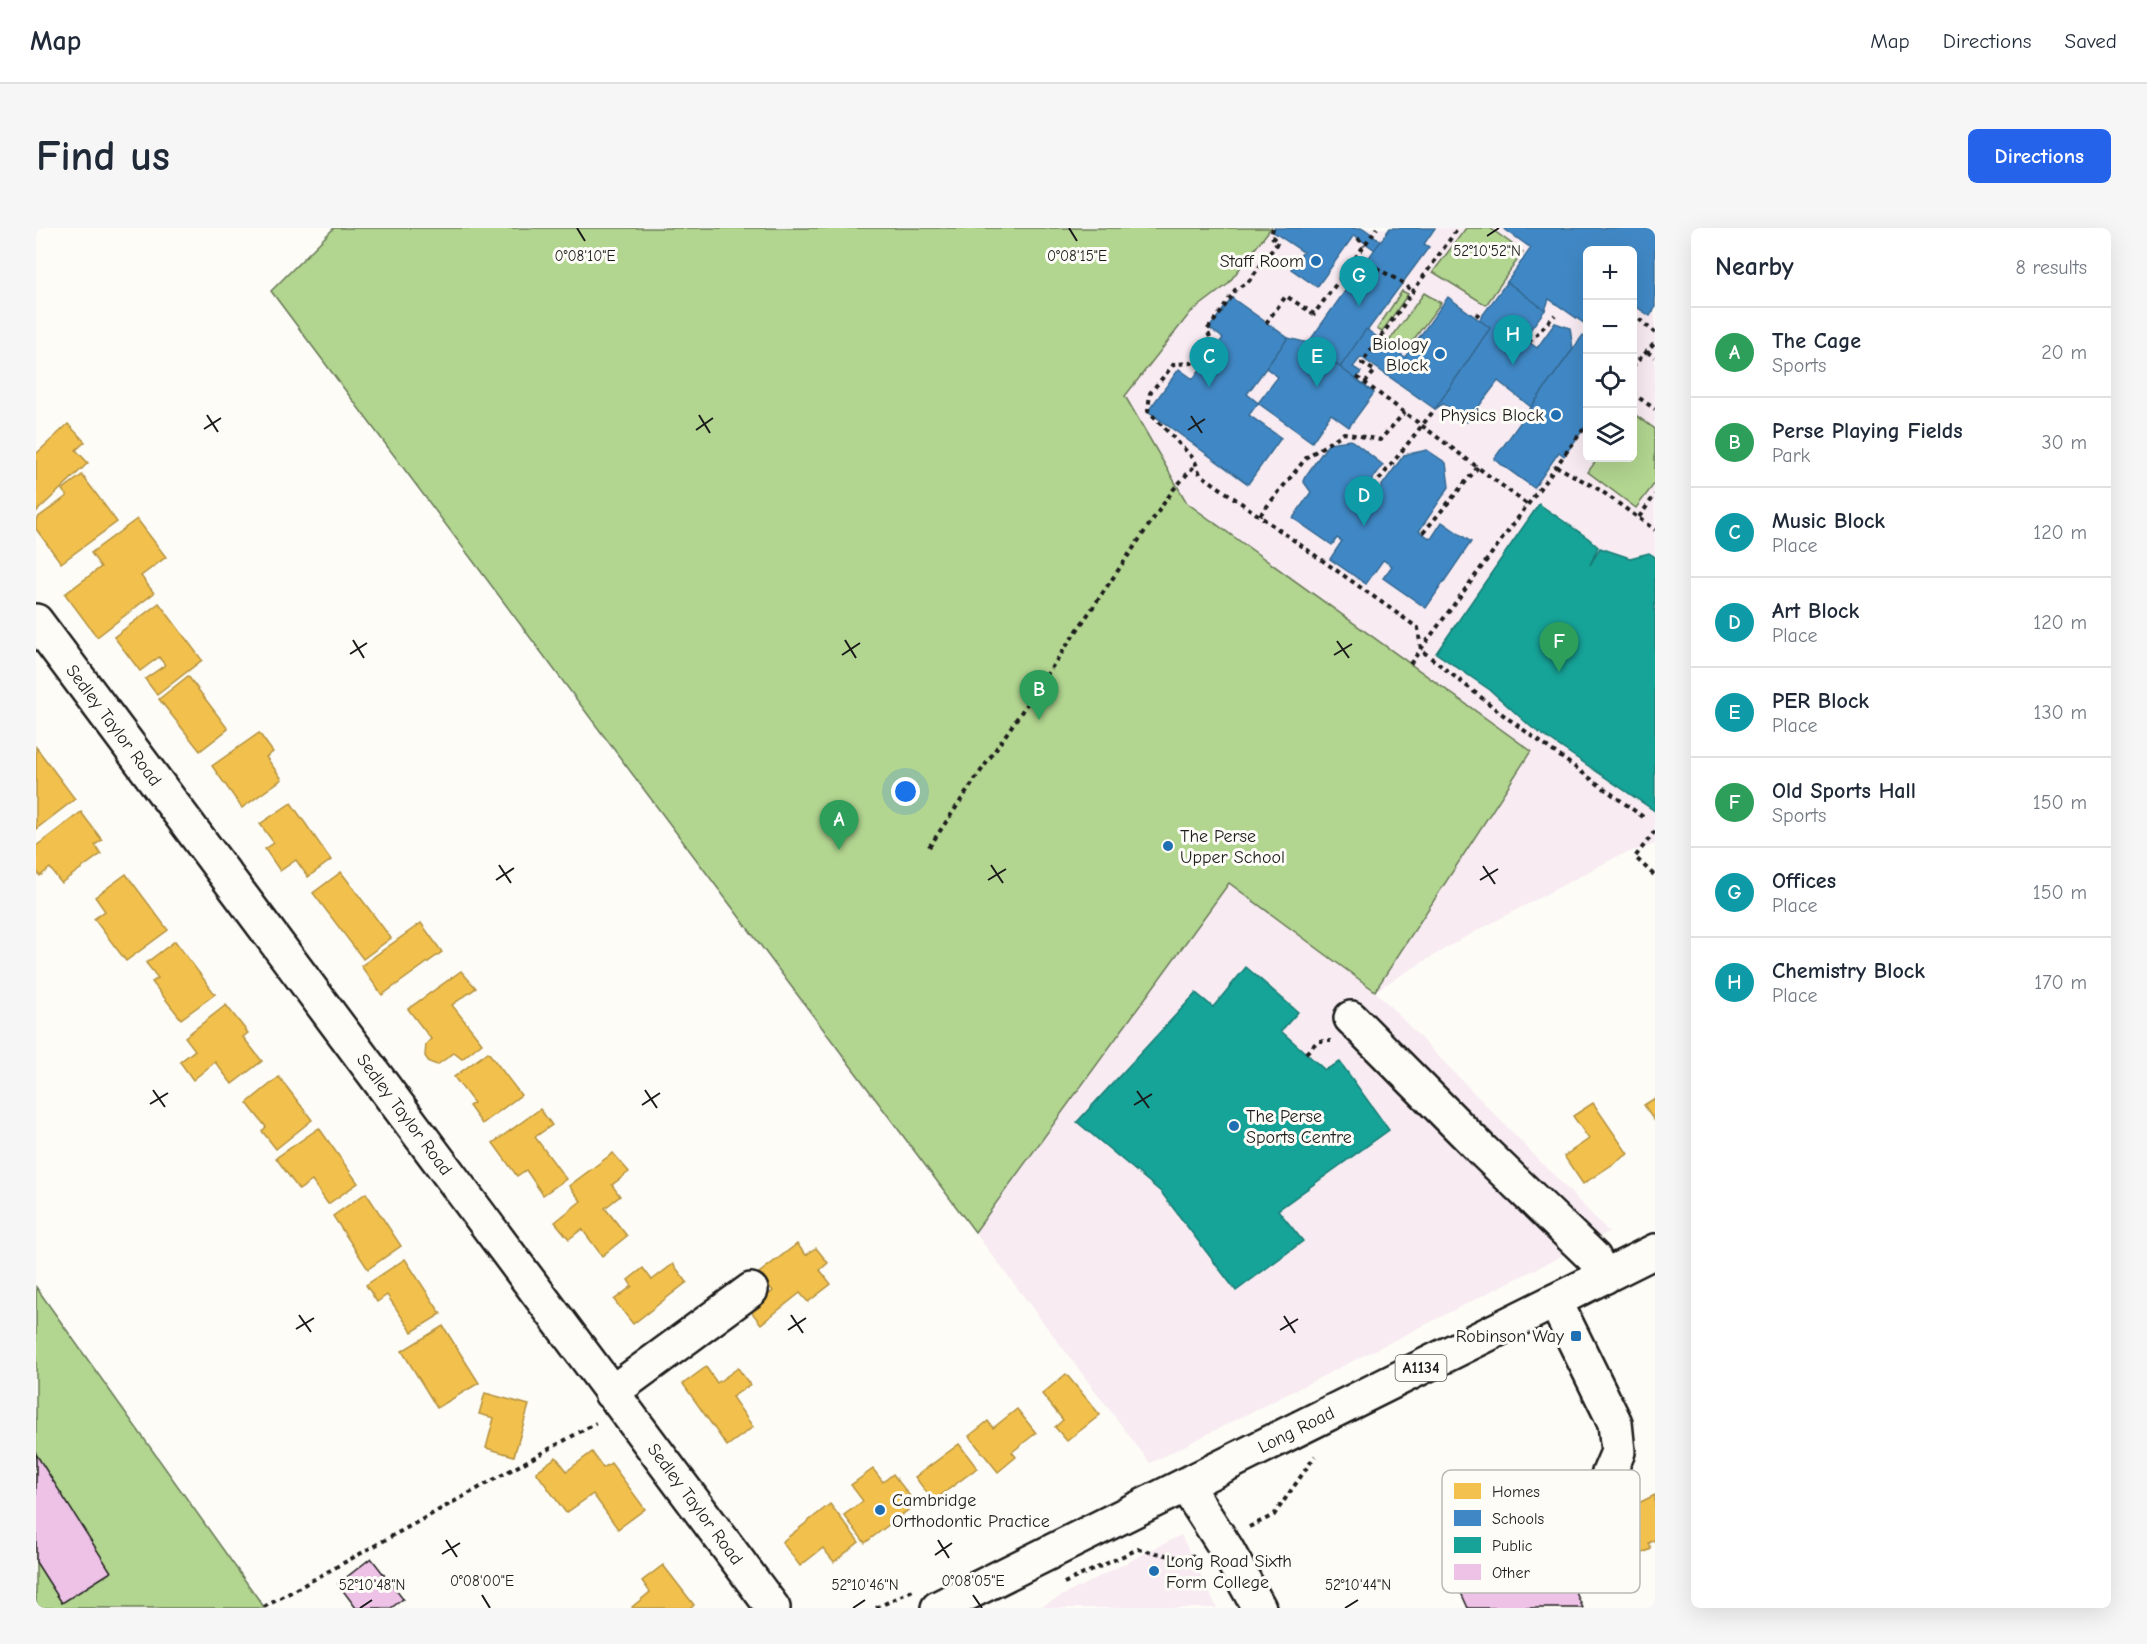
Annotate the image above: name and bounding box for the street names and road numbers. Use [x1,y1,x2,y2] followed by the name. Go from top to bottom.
[62,660,166,790] street label: Sedley Taylor Road
[352,1050,457,1179] street label: Sedley Taylor Road
[1396,1355,1446,1381] road number: A1134
[1254,1402,1338,1458] street label: Long Road
[643,1439,747,1569] street label: Sedley Taylor Road

